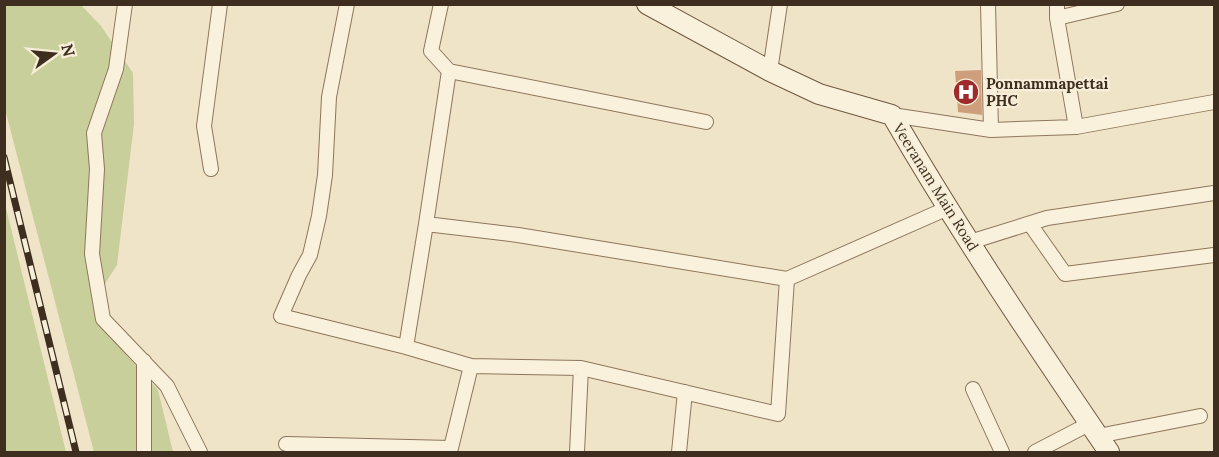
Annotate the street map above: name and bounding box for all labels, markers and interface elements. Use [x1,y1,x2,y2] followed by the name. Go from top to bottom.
[24,24,84,84] north arrow
[57,42,80,59] text: N
[986,74,1109,110] place label: Ponnammapettai PHC
[951,77,981,107] hospital icon: Ponnammapettai PHC
[888,119,983,255] street label: Veeranam Main Road

